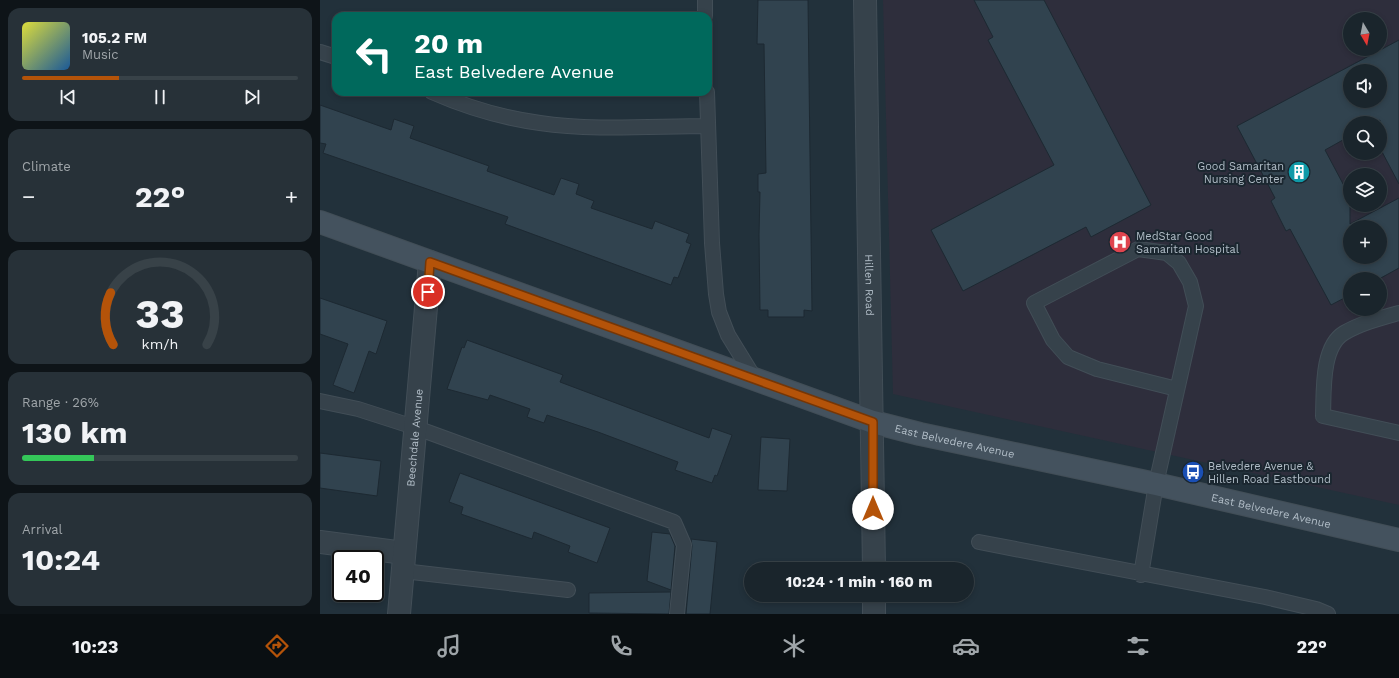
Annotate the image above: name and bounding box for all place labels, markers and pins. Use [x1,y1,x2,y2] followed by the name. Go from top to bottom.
[1286,159,1312,185] building icon: Good Samaritan Nursing Center
[1197,160,1285,186] place label: Good Samaritan Nursing Center
[1107,229,1133,255] hospital icon: MedStar Good Samaritan Hospital
[1136,230,1240,256] place label: MedStar Good Samaritan Hospital
[411,275,445,309] pin
[1180,459,1206,485] bus stop icon: Belvedere Avenue & Hillen Road Eastbound
[1208,460,1331,486] place label: Belvedere Avenue & Hillen Road Eastbound

